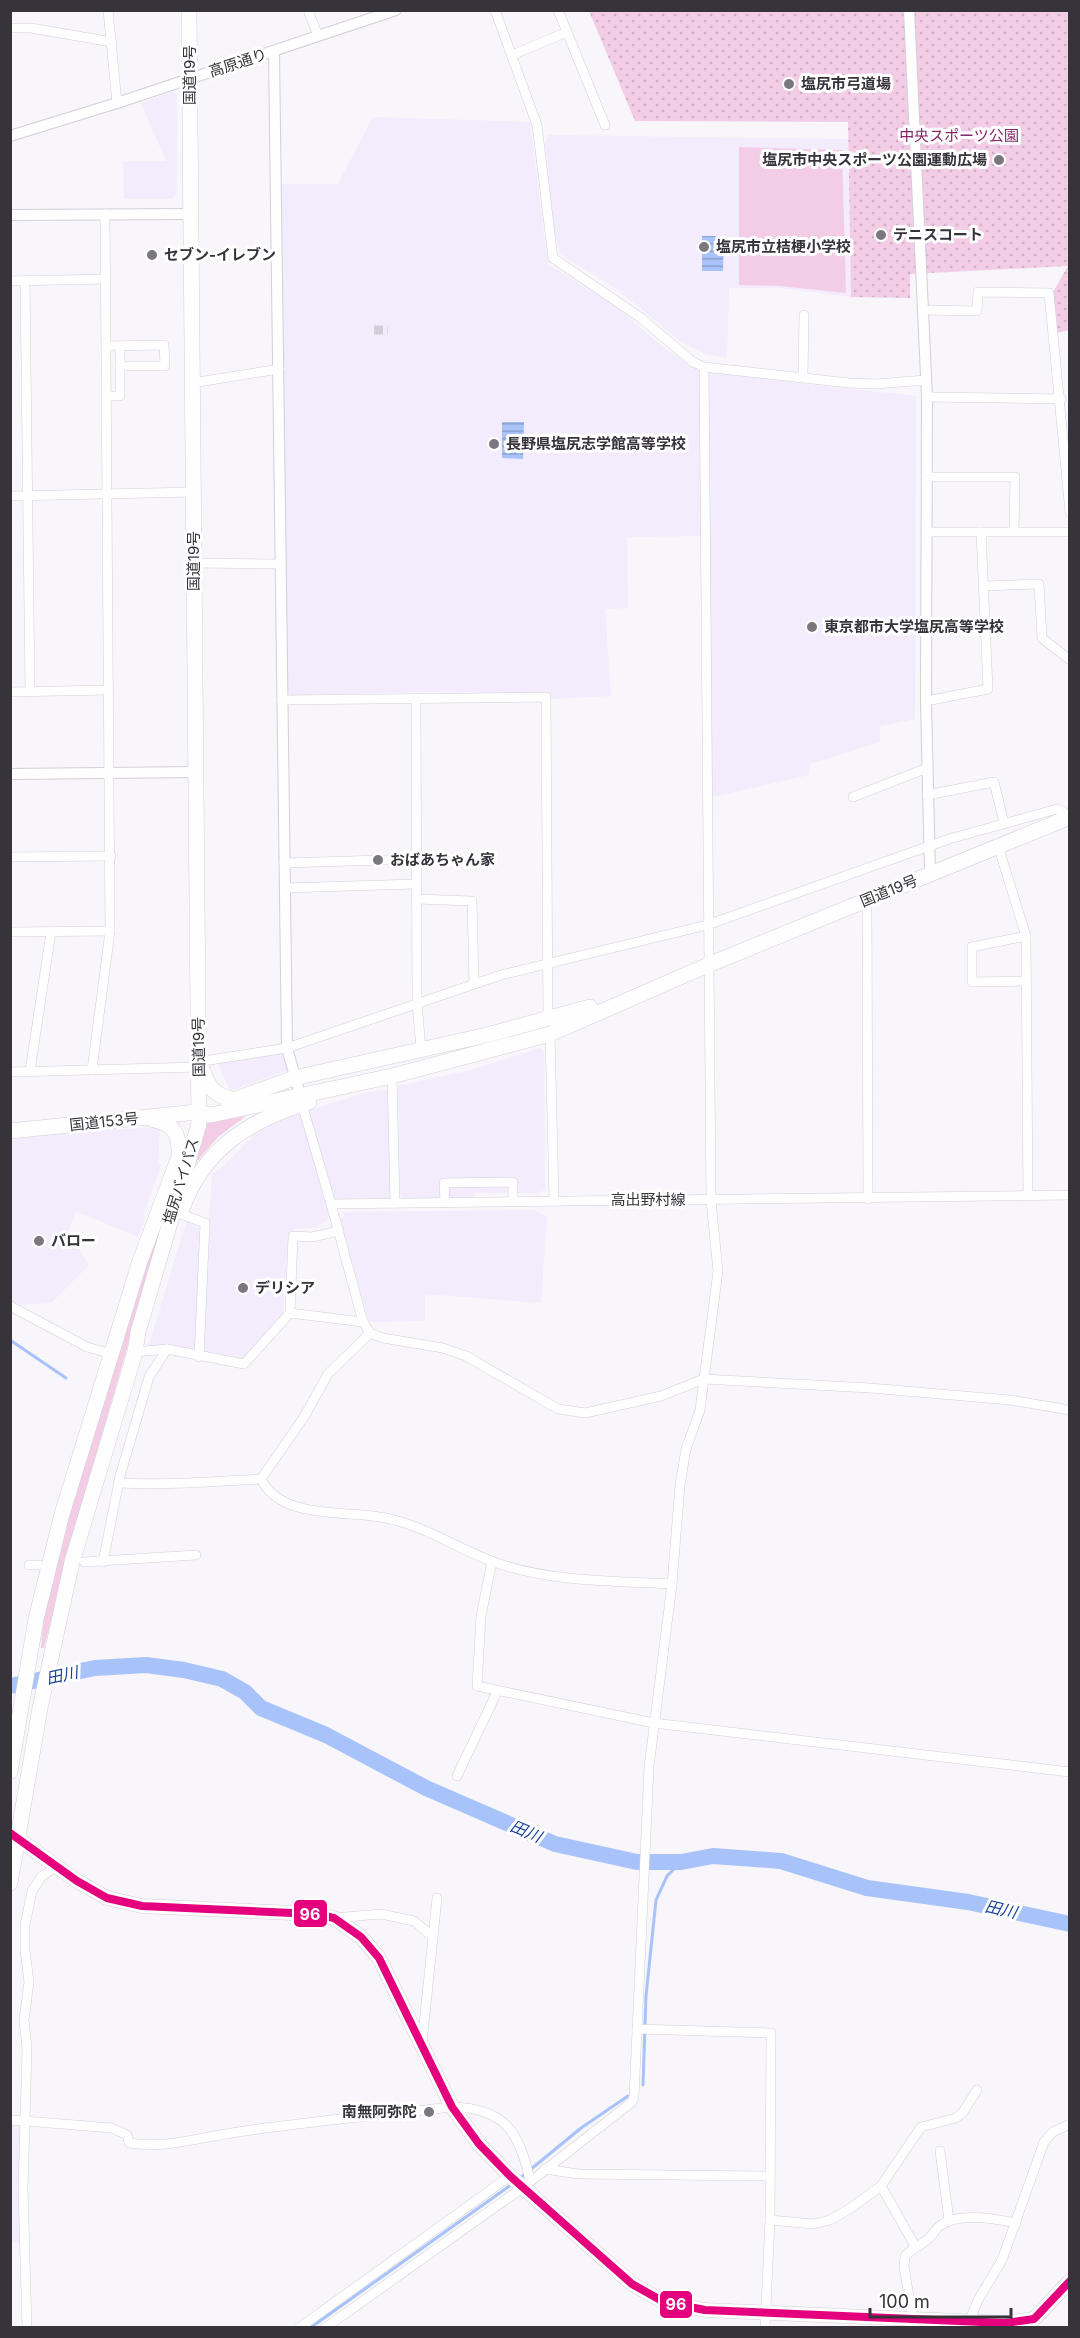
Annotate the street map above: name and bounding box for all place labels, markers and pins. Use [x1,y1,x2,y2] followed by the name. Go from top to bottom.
[801,74,891,93] place label: 塩尻市弓道場
[782,77,796,91] marker: 塩尻市弓道場
[762,150,987,169] place label: 塩尻市中央スポーツ公園運動広場
[992,153,1006,167] marker: 塩尻市中央スポーツ公園運動広場
[893,225,983,244] place label: テニスコート
[874,228,888,242] marker: テニスコート
[716,237,851,256] place label: 塩尻市立桔梗小学校
[697,240,711,254] marker: 塩尻市立桔梗小学校
[164,245,276,264] place label: セブン-イレブン
[145,248,159,262] marker: セブン-イレブン
[506,434,686,453] place label: 長野県塩尻志学館高等学校
[487,437,501,451] marker: 長野県塩尻志学館高等学校
[824,617,1004,636] place label: 東京都市大学塩尻高等学校
[805,620,819,634] marker: 東京都市大学塩尻高等学校
[390,850,495,869] place label: おばあちゃん家
[371,853,385,867] marker: おばあちゃん家
[51,1231,96,1250] place label: バロー
[32,1234,46,1248] marker: バロー
[255,1278,315,1297] place label: デリシア
[236,1281,250,1295] marker: デリシア
[342,2102,417,2121] place label: 南無阿弥陀
[422,2105,436,2119] marker: 南無阿弥陀

